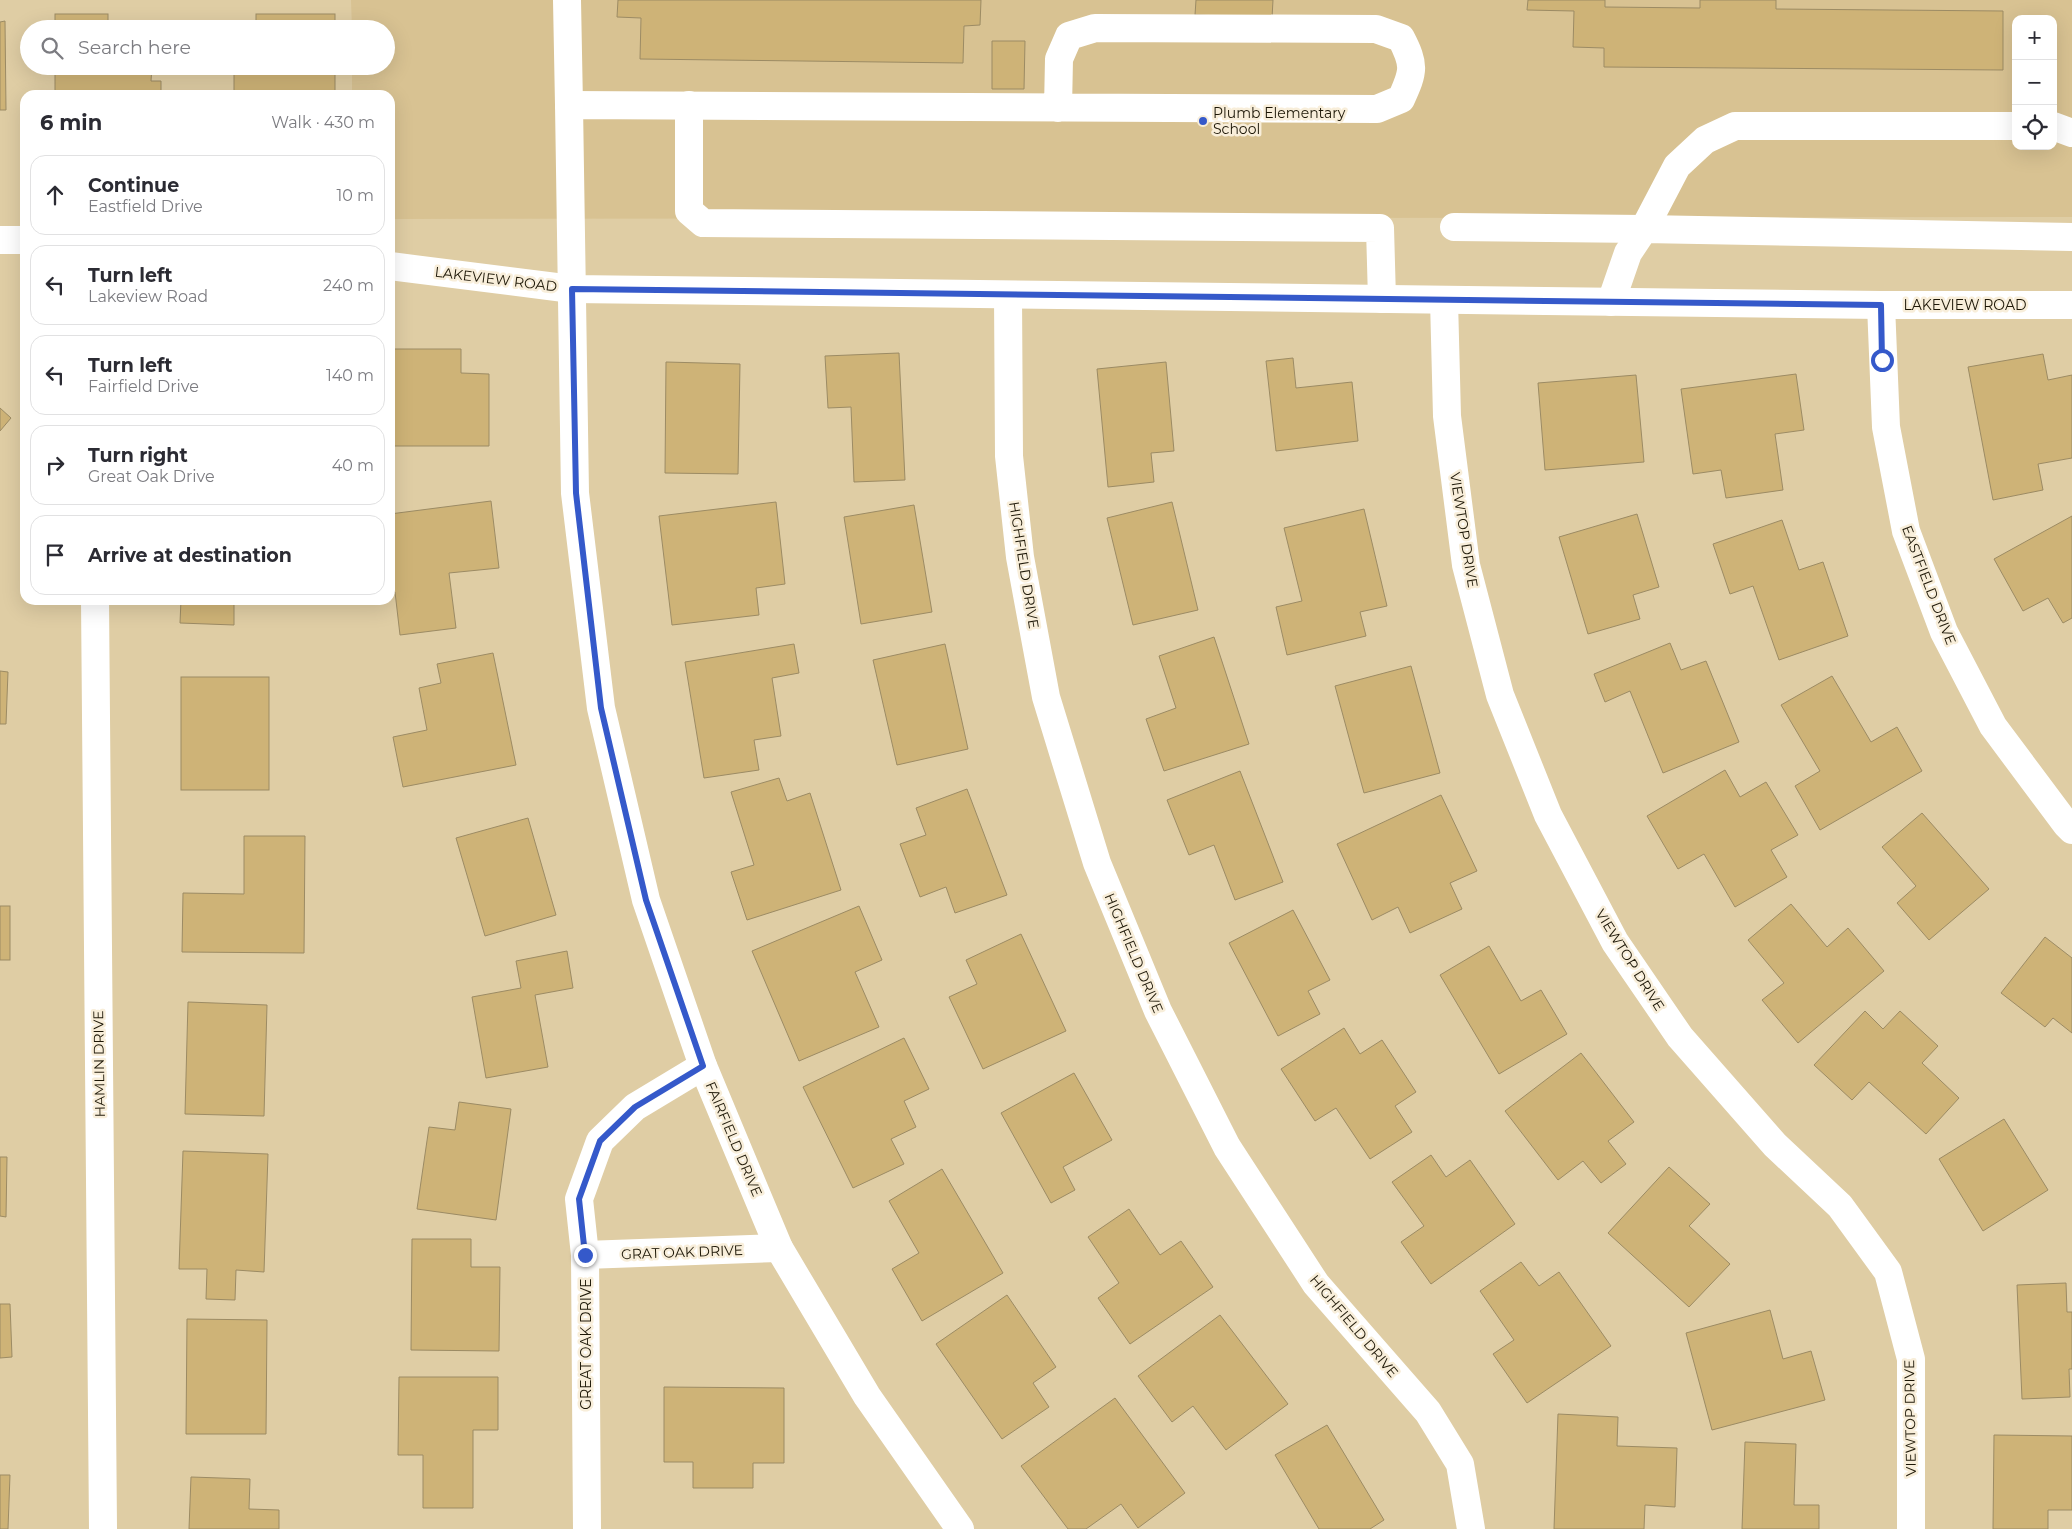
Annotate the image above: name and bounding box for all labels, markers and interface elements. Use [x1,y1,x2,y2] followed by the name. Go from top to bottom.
[2012,15,2057,150] map controls
[2012,15,2057,60] button: +
[20,20,395,75] search box
[38,34,66,62] icon: search
[78,36,191,59] text: Search here
[2012,60,2057,105] button: −
[1213,104,1346,138] place label: Plumb Elementary School
[2012,105,2057,150] button: locate
[40,110,102,135] text: 6 min
[271,113,375,132] text: Walk · 430 m
[1197,115,1209,127] marker: Plumb Elementary School
[88,174,179,197] text: Continue
[41,181,69,209] icon: ahead
[336,186,374,205] text: 10 m
[88,197,203,216] text: Eastfield Drive
[434,263,558,295] street label: LAKEVIEW ROAD
[88,264,173,287] text: Turn left
[41,271,69,299] icon: left
[323,276,374,295] text: 240 m
[88,287,208,306] text: Lakeview Road
[1903,296,2027,314] street label: LAKEVIEW ROAD
[1871,349,1894,372] route start
[88,354,173,377] text: Turn left
[41,361,69,389] icon: left
[326,366,374,385] text: 140 m
[88,377,199,396] text: Fairfield Drive
[88,444,188,467] text: Turn right
[41,451,69,479] icon: right
[332,456,374,475] text: 40 m
[88,467,215,486] text: Great Oak Drive
[1446,471,1482,589] street label: VIEWTOP DRIVE
[1005,500,1043,630] street label: HIGHFIELD DRIVE
[1898,523,1960,647] street label: EASTFIELD DRIVE
[41,541,69,569] icon: arrive
[88,544,292,567] text: Arrive at destination
[1101,890,1167,1016] street label: HIGHFIELD DRIVE
[1591,906,1669,1014] street label: VIEWTOP DRIVE
[89,1010,109,1118] street label: HAMLIN DRIVE
[702,1079,766,1199] street label: FAIRFIELD DRIVE
[621,1241,743,1263] street label: GRAT OAK DRIVE
[574,1244,597,1267] route end
[1306,1271,1402,1381] street label: HIGHFIELD DRIVE
[577,1278,595,1410] street label: GREAT OAK DRIVE
[1900,1360,1920,1476] street label: VIEWTOP DRIVE

